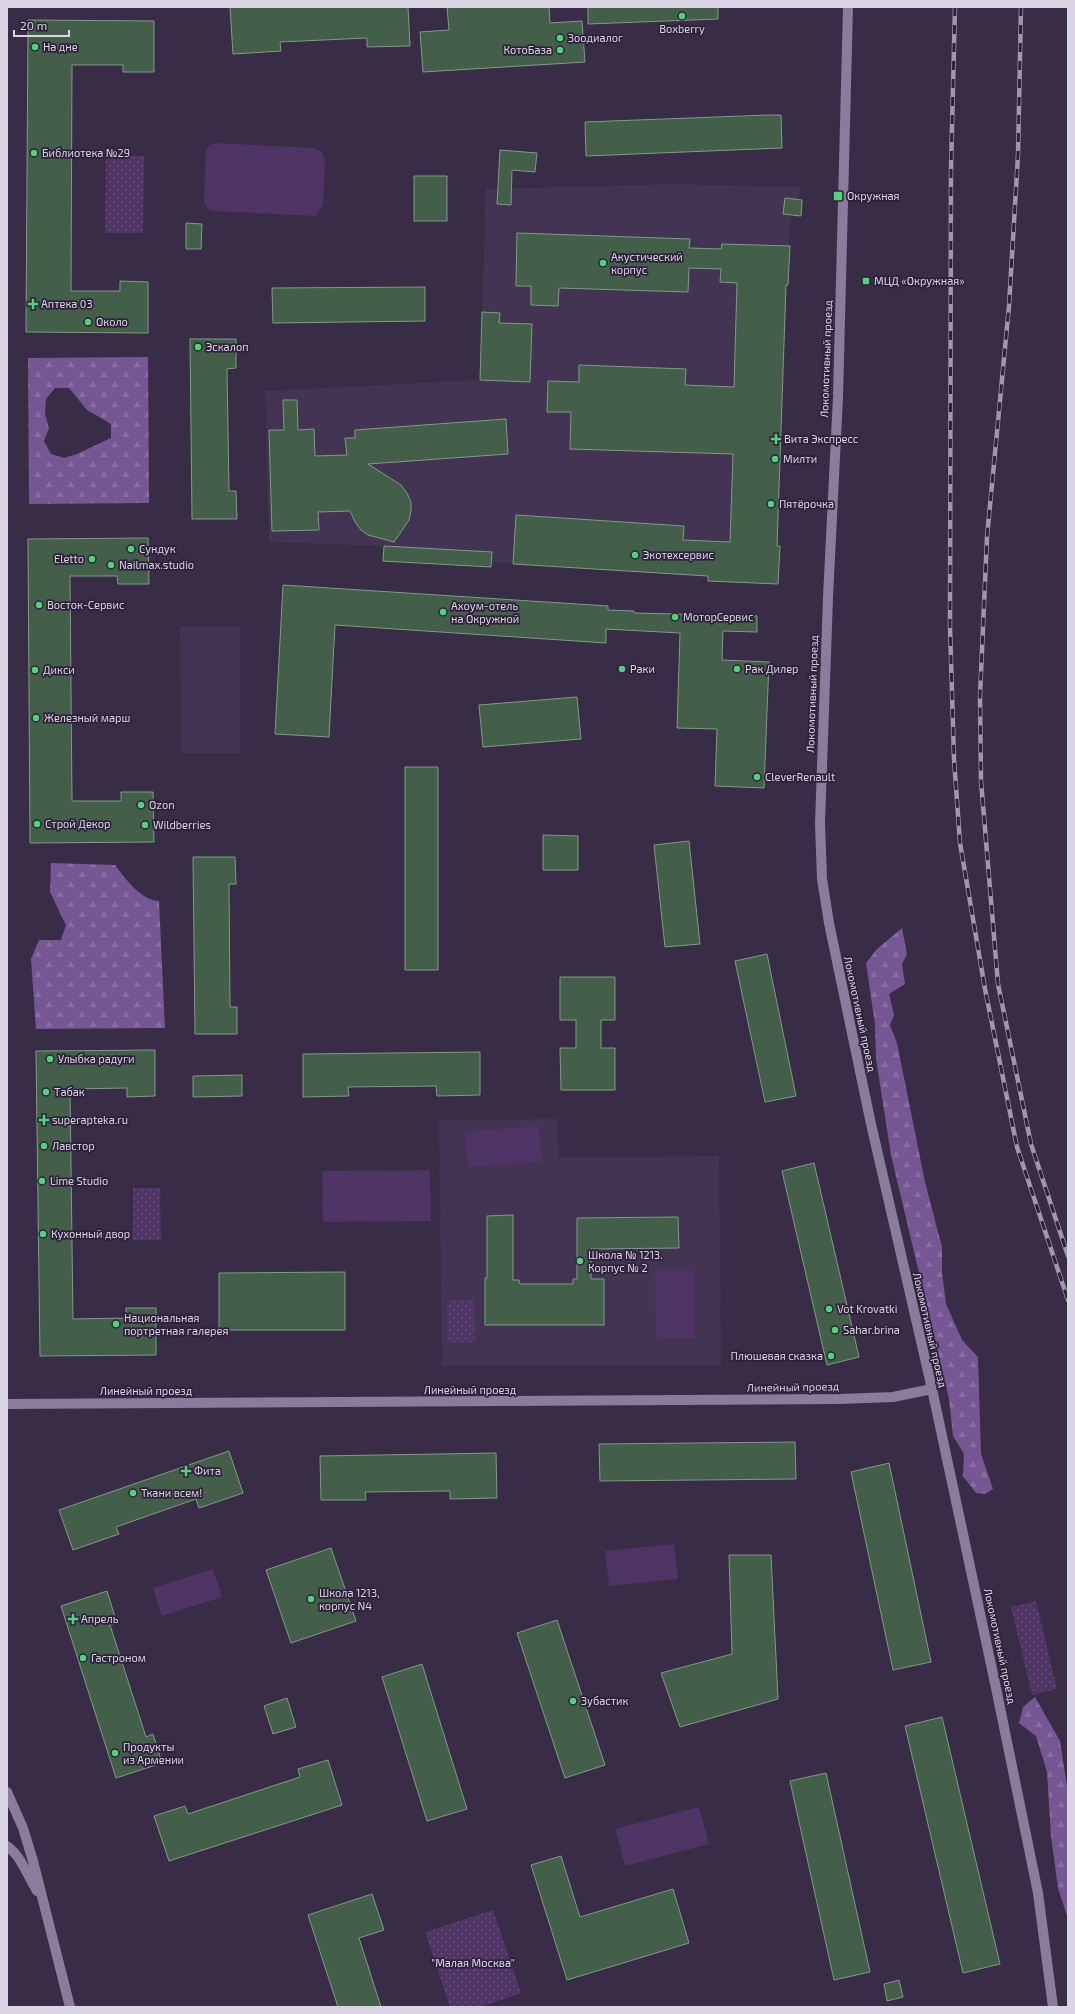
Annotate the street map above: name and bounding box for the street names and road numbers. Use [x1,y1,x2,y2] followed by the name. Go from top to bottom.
[817,299,834,418] street label: Локомотивный проезд
[803,634,820,753] street label: Локомотивный проезд
[842,955,879,1073] street label: Локомотивный проезд
[911,1271,950,1389] street label: Локомотивный проезд
[747,1379,840,1394] street label: Линейный проезд
[424,1383,517,1396] street label: Линейный проезд
[100,1384,193,1397] street label: Линейный проезд
[982,1587,1019,1705] street label: Локомотивный проезд

